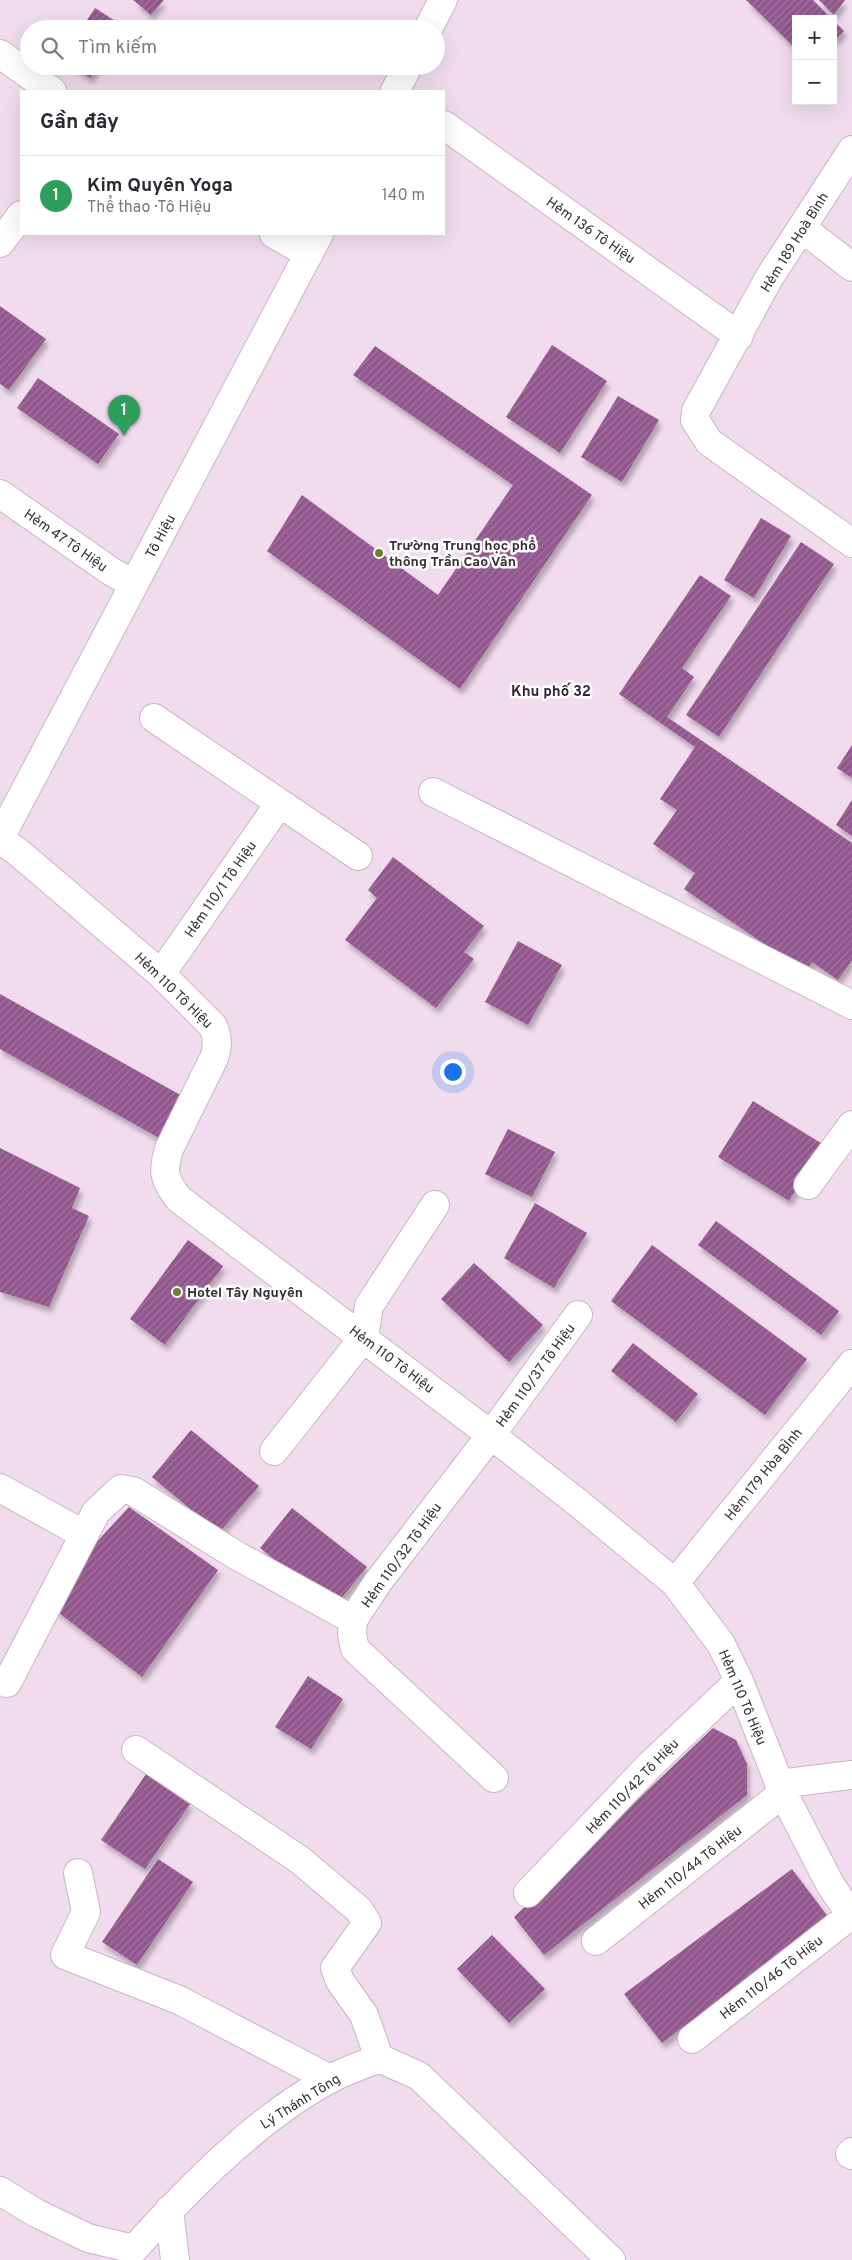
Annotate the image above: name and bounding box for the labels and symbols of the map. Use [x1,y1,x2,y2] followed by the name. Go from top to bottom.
[758,190,833,296] street label: Hẻm 189 Hoà Bình
[542,194,638,268] street label: Hẻm 136 Tô Hiệu
[108,395,140,436] pin: 1
[20,506,110,576] street label: Hẻm 47 Tô Hiệu
[143,512,180,562] street label: Tô Hiệu
[389,537,536,571] place label: Trường Trung học phổ thông Trần Cao Vân
[373,547,385,559] marker: Trường Trung học phổ thông Trần Cao Vân
[511,682,591,702] district label: Khu phố 32
[182,838,261,941] street label: Hẻm 110/1 Tô Hiệu
[130,950,216,1033] street label: Hẻm 110 Tô Hiệu
[440,1059,466,1085] your location
[187,1285,303,1302] place label: Hotel Tây Nguyên
[171,1286,183,1298] marker: Hotel Tây Nguyên
[493,1321,580,1431] street label: Hẻm 110/37 Tô Hiệu
[345,1323,437,1398] street label: Hẻm 110 Tô Hiệu
[721,1425,807,1525] street label: Hẻm 179 Hòa BÌnh
[358,1500,446,1612] street label: Hẻm 110/32 Tô Hiệu
[714,1647,769,1748] street label: Hẻm 110 Tô Hiệu
[583,1736,683,1838] street label: Hẻm 110/42 Tô Hiệu
[636,1823,746,1914] street label: Hẻm 110/44 Tô Hiệu
[717,1933,827,2024] street label: Hẻm 110/46 Tô Hiệu
[258,2071,344,2134] street label: Lý Thánh Tông

